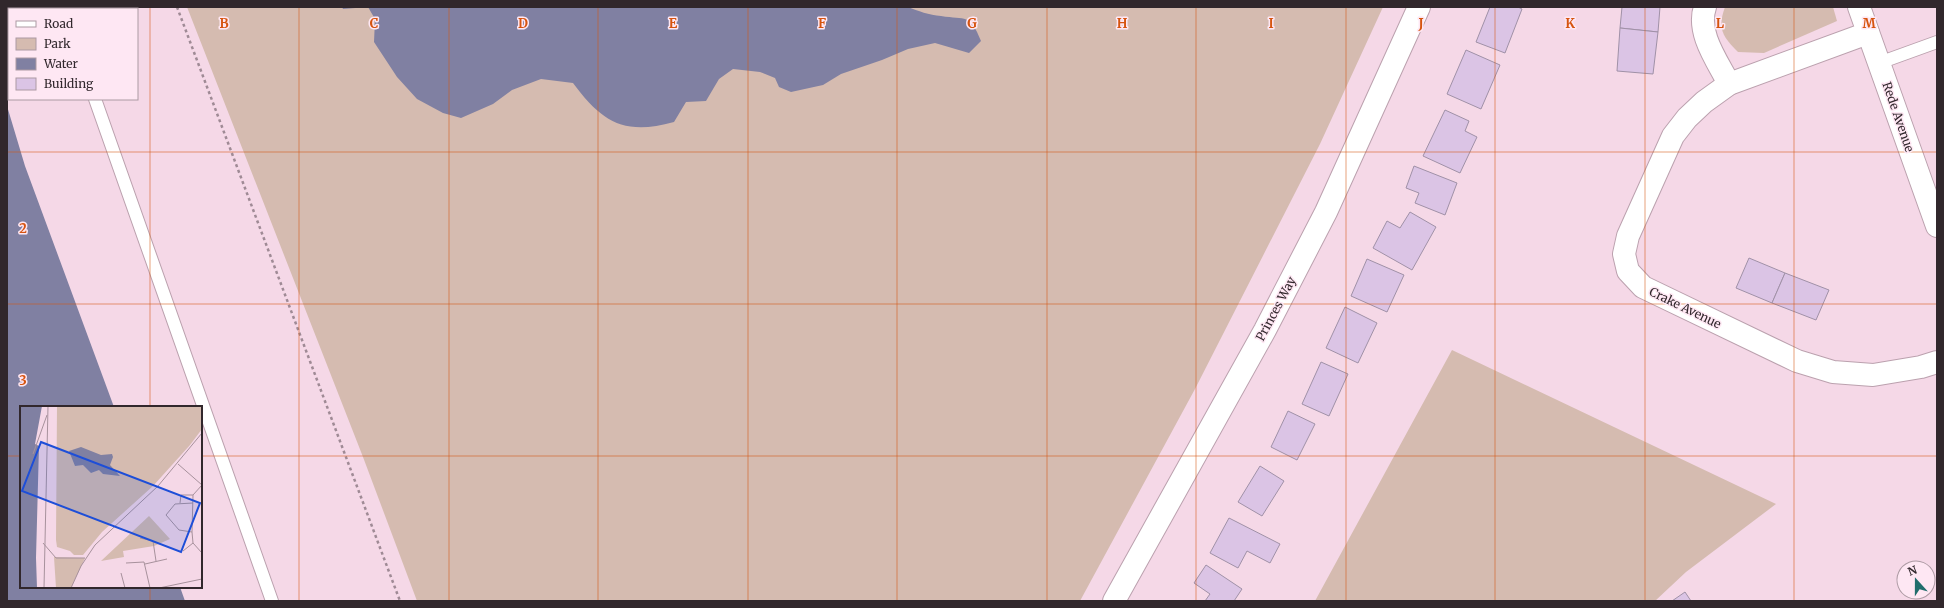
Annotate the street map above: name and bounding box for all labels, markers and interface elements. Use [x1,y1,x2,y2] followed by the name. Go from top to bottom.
[8,8,138,100] legend
[219,15,229,32] text: B
[370,15,379,32] text: C
[518,15,528,32] text: D
[669,15,678,32] text: E
[818,15,826,32] text: F
[967,15,977,32] text: G
[1117,15,1128,32] text: H
[1268,15,1274,32] text: I
[1417,15,1424,32] text: J
[1565,15,1575,32] text: K
[1716,15,1725,32] text: L
[1862,15,1876,32] text: M
[44,16,73,31] text: Road
[44,36,71,51] text: Park
[43,56,79,71] text: Water
[44,76,94,91] text: Building
[1879,80,1917,154] street label: Rede Avenue
[19,220,27,237] text: 2
[1252,274,1299,343] street label: Princes Way
[1647,284,1724,331] street label: Crake Avenue
[19,372,27,389] text: 3
[20,406,202,588] inset map
[1896,560,1936,600] north arrow
[1906,562,1919,579] text: N

